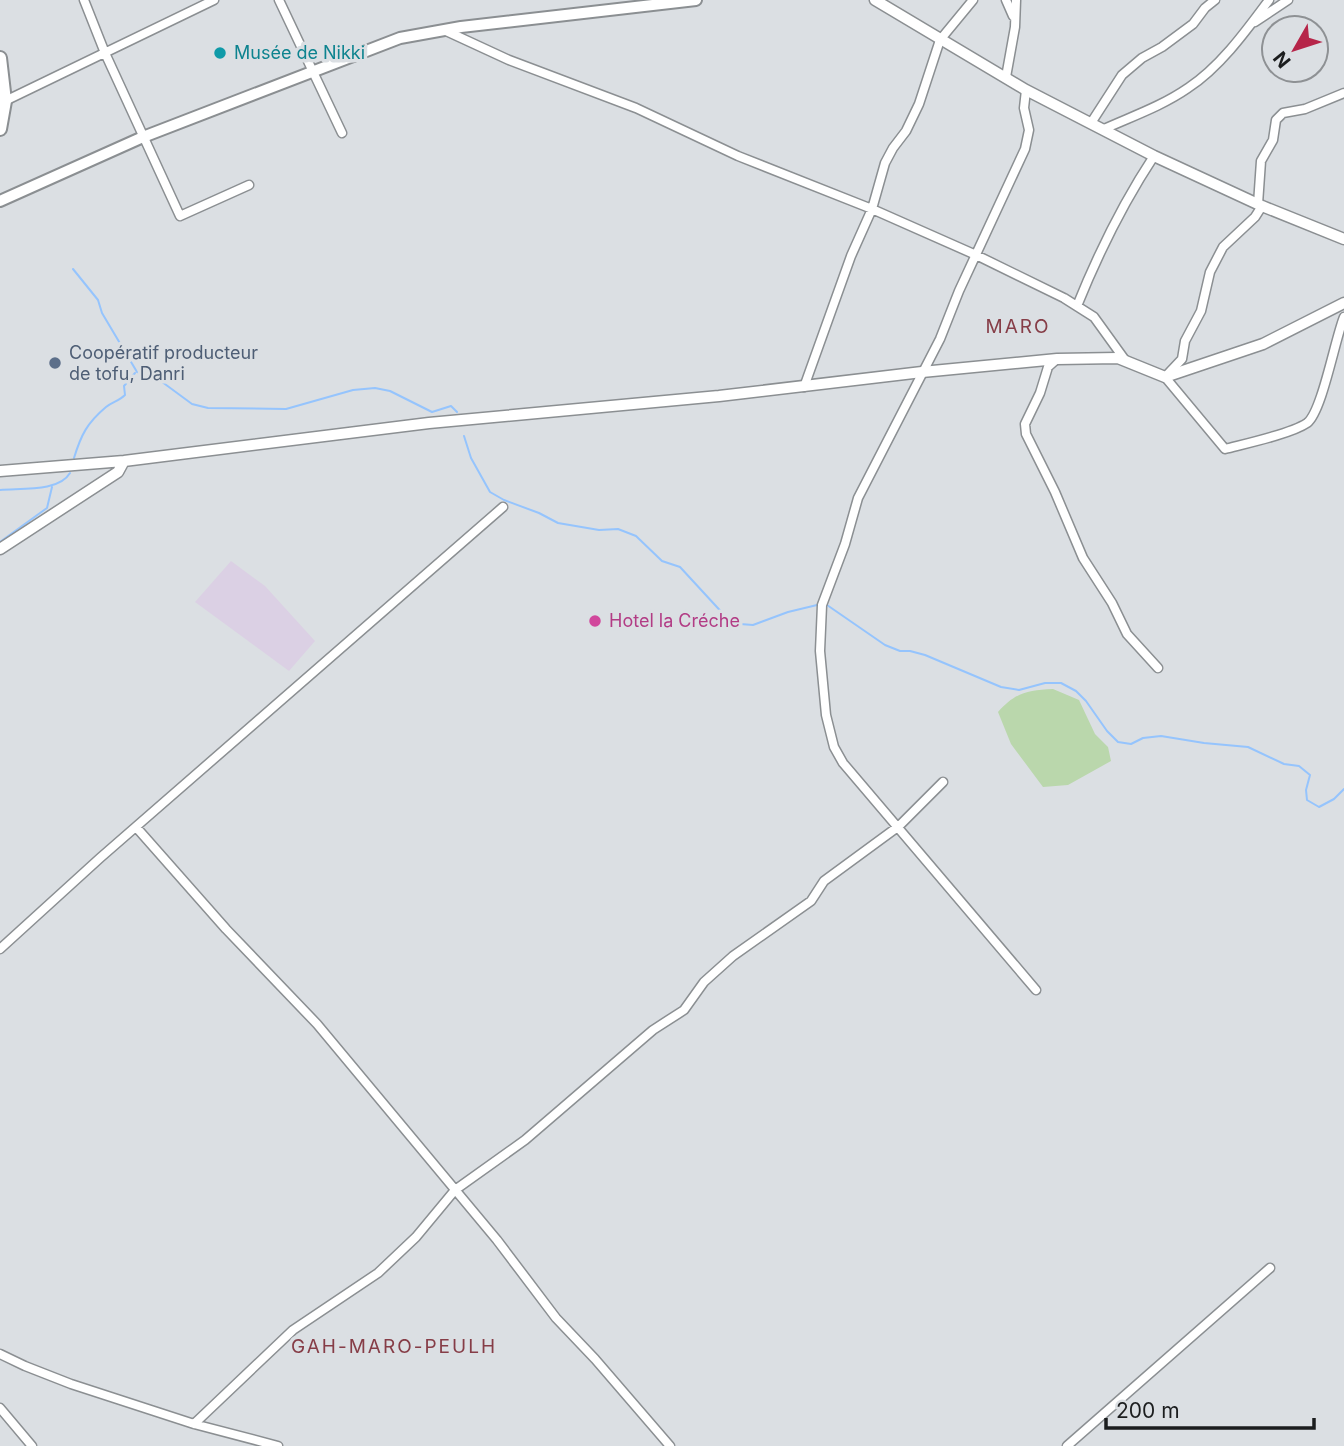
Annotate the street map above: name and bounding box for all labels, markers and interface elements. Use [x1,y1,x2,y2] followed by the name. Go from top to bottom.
[1260,14,1330,84] north arrow
[234,42,365,63] place label: Musée de Nikki
[212,45,228,61] marker: Musée de Nikki
[1269,47,1296,72] text: N
[985,315,1051,338] district label: MARO
[69,342,258,384] place label: Coopératif producteur de tofu, Danri
[47,355,63,371] marker: Coopératif producteur de tofu, Danri
[609,610,740,631] place label: Hotel la Créche
[587,613,603,629] marker: Hotel la Créche
[291,1335,497,1358] district label: GAH-MARO-PEULH
[1106,1386,1314,1430] scale bar
[1116,1398,1180,1423] text: 200 m

